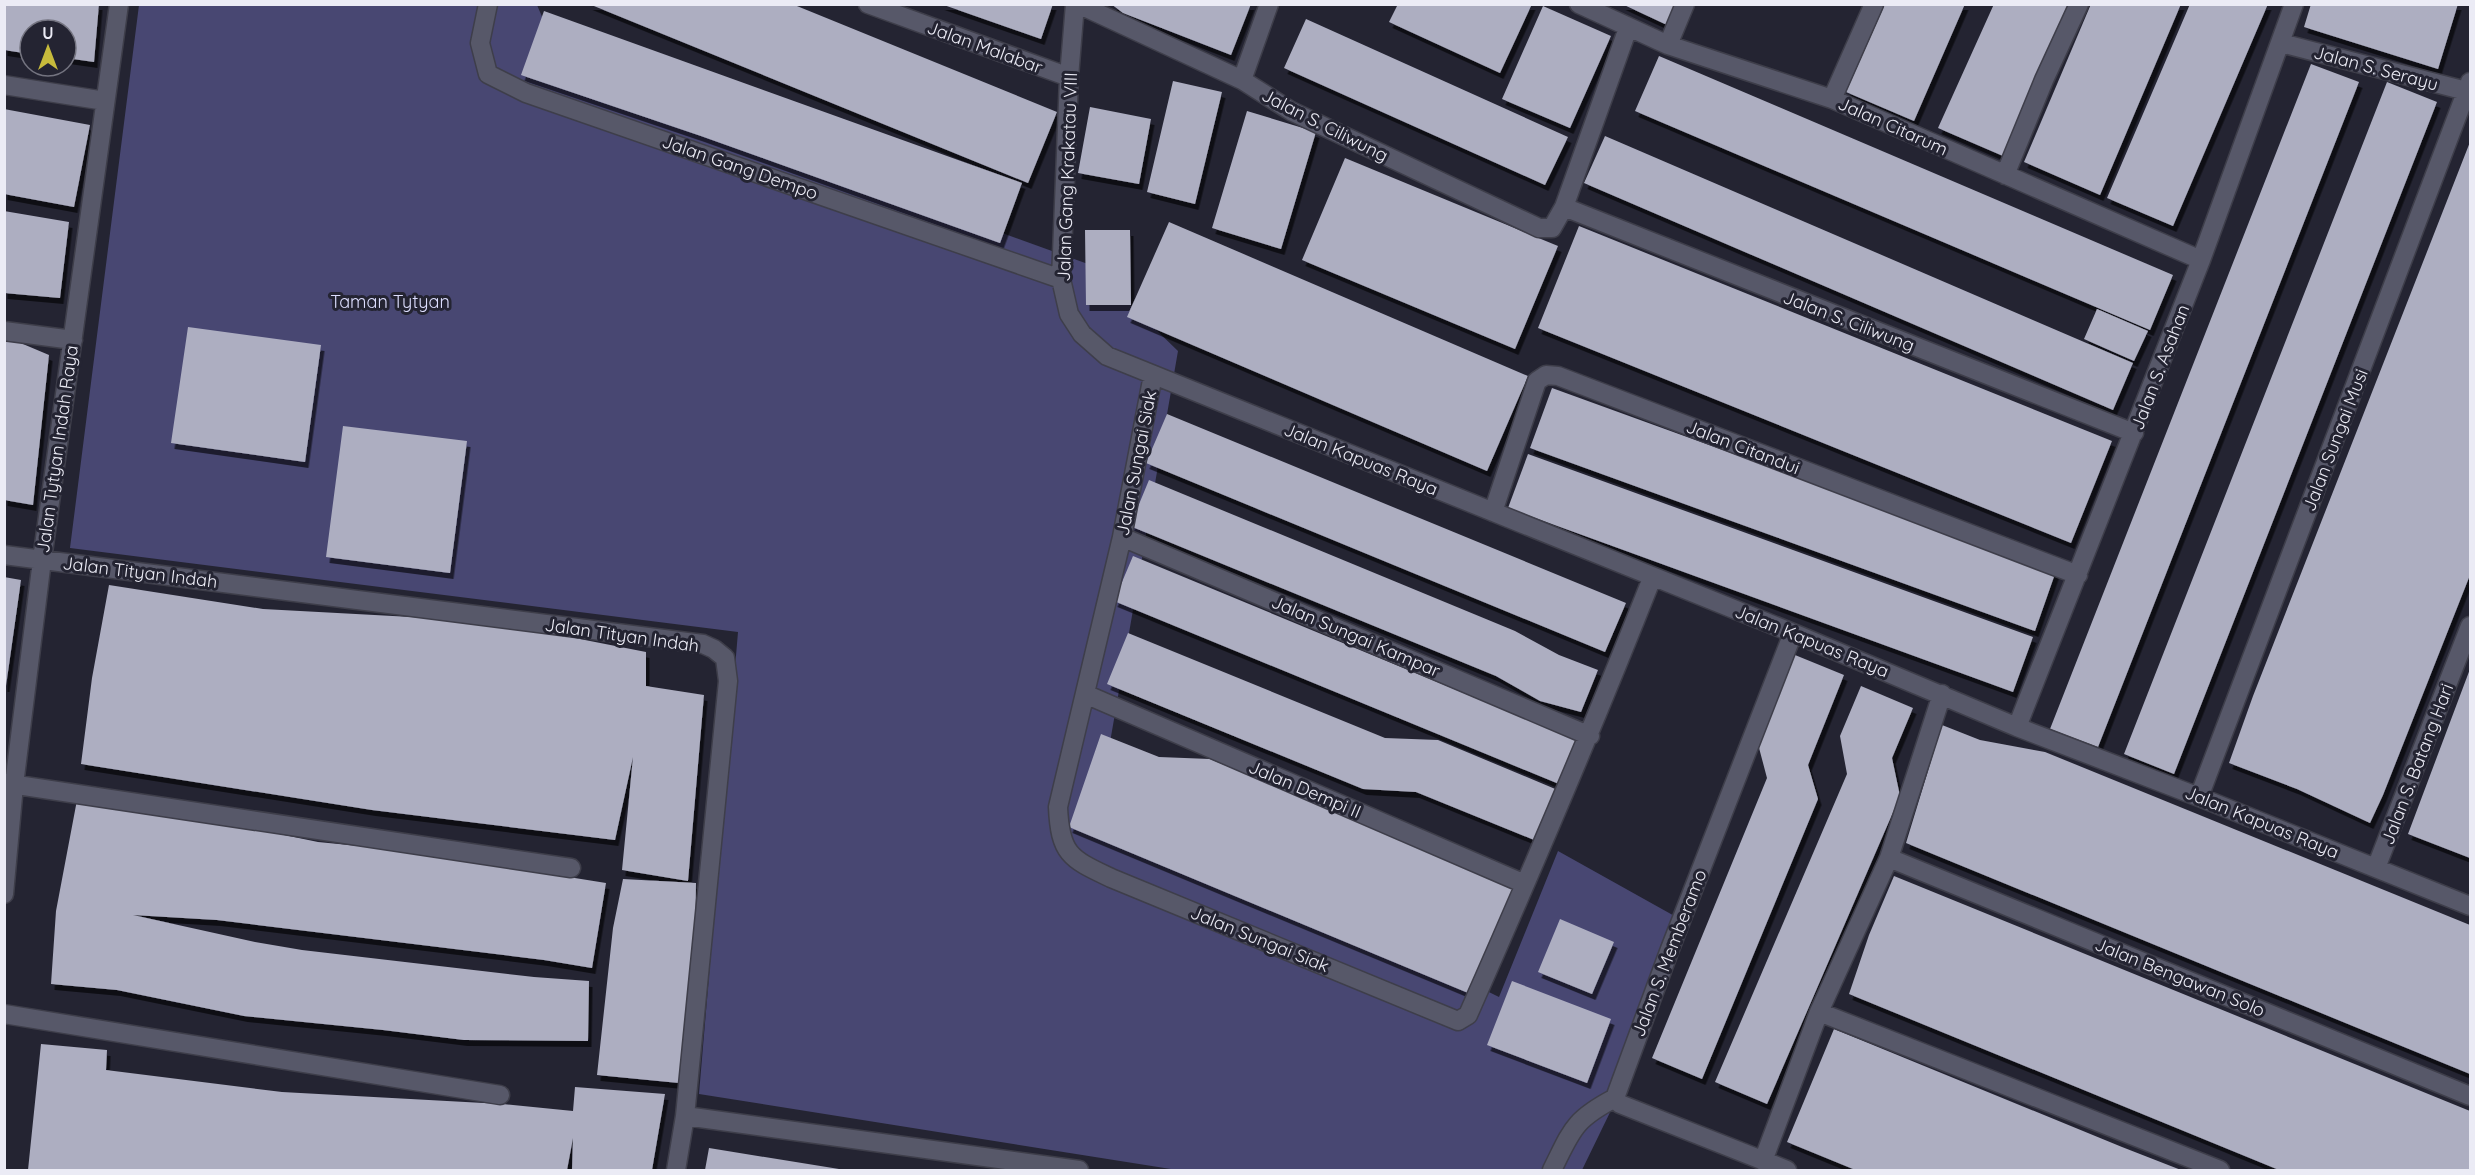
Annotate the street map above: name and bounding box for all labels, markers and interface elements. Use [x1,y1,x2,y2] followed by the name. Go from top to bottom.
[924,15,1046,79] street label: Jalan Malabar
[18,18,78,78] north arrow
[42,23,54,43] text: U
[2311,40,2441,96] street label: Jalan S. Serayu
[1052,72,1082,282] street label: Jalan Gang Krakatau VIII
[1258,83,1392,167] street label: Jalan S. Ciliwung
[1835,92,1951,160] street label: Jalan Citarum
[659,130,821,204] street label: Jalan Gang Dempo
[1780,285,1918,357] street label: Jalan S. Ciliwung
[330,290,450,313] park label: Taman Tytyan
[2126,301,2194,433] street label: Jalan S. Asahan
[31,344,83,554] street label: Jalan Tytyan Indah Raya
[2297,366,2373,514] street label: Jalan Sungai Musi
[1111,388,1161,538] street label: Jalan Sungai Siak
[1683,415,1803,479] street label: Jalan Citandui
[1281,418,1441,500] street label: Jalan Kapuas Raya
[61,551,219,593] street label: Jalan Tityan Indah
[1268,590,1444,682] street label: Jalan Sungai Kampar
[1732,600,1892,682] street label: Jalan Kapuas Raya
[543,613,701,657] street label: Jalan Tityan Indah
[2376,680,2458,848] street label: Jalan S. Batang Hari
[1245,755,1365,823] street label: Jalan Dempi II
[2182,781,2342,863] street label: Jalan Kapuas Raya
[1626,866,1712,1040] street label: Jalan S. Memberamo
[1187,901,1333,977] street label: Jalan Sungai Siak
[2092,932,2268,1022] street label: Jalan Bengawan Solo

